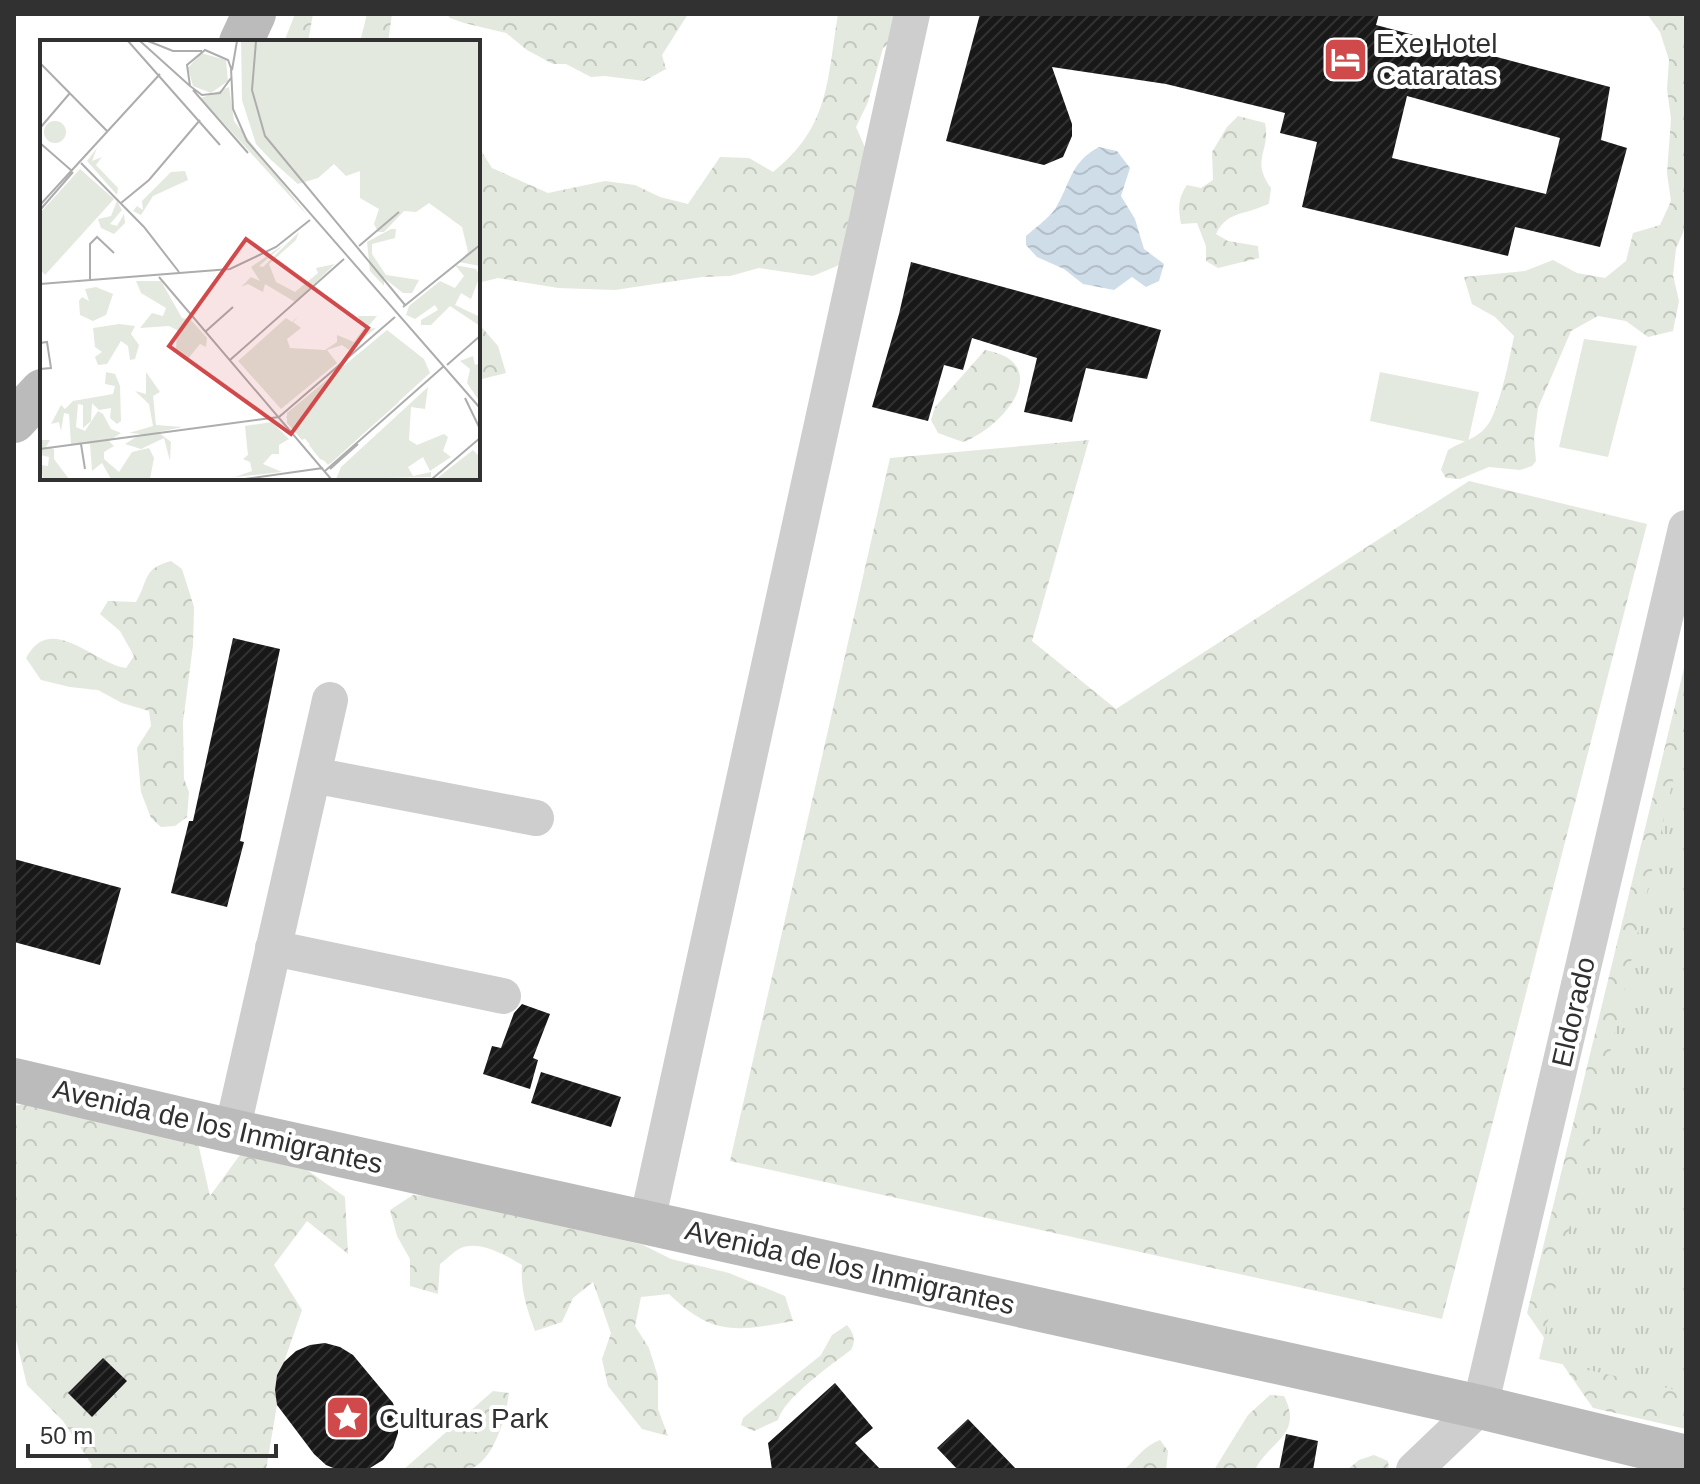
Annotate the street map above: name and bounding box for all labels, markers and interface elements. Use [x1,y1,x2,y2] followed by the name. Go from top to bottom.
[1376,28,1497,91] place label: Exe Hotel Cataratas
[1321,35,1369,83] hotel icon: Exe Hotel Cataratas
[40,40,480,480] inset map
[1546,954,1601,1070] street label: Eldorado
[50,1073,386,1180] street label: Avenida de los Inmigrantes
[682,1214,1018,1321] street label: Avenida de los Inmigrantes
[324,1394,372,1442] place icon: Culturas Park
[379,1403,550,1434] place label: Culturas Park
[28,1408,276,1458] scale bar
[40,1422,93,1449] text: 50 m

